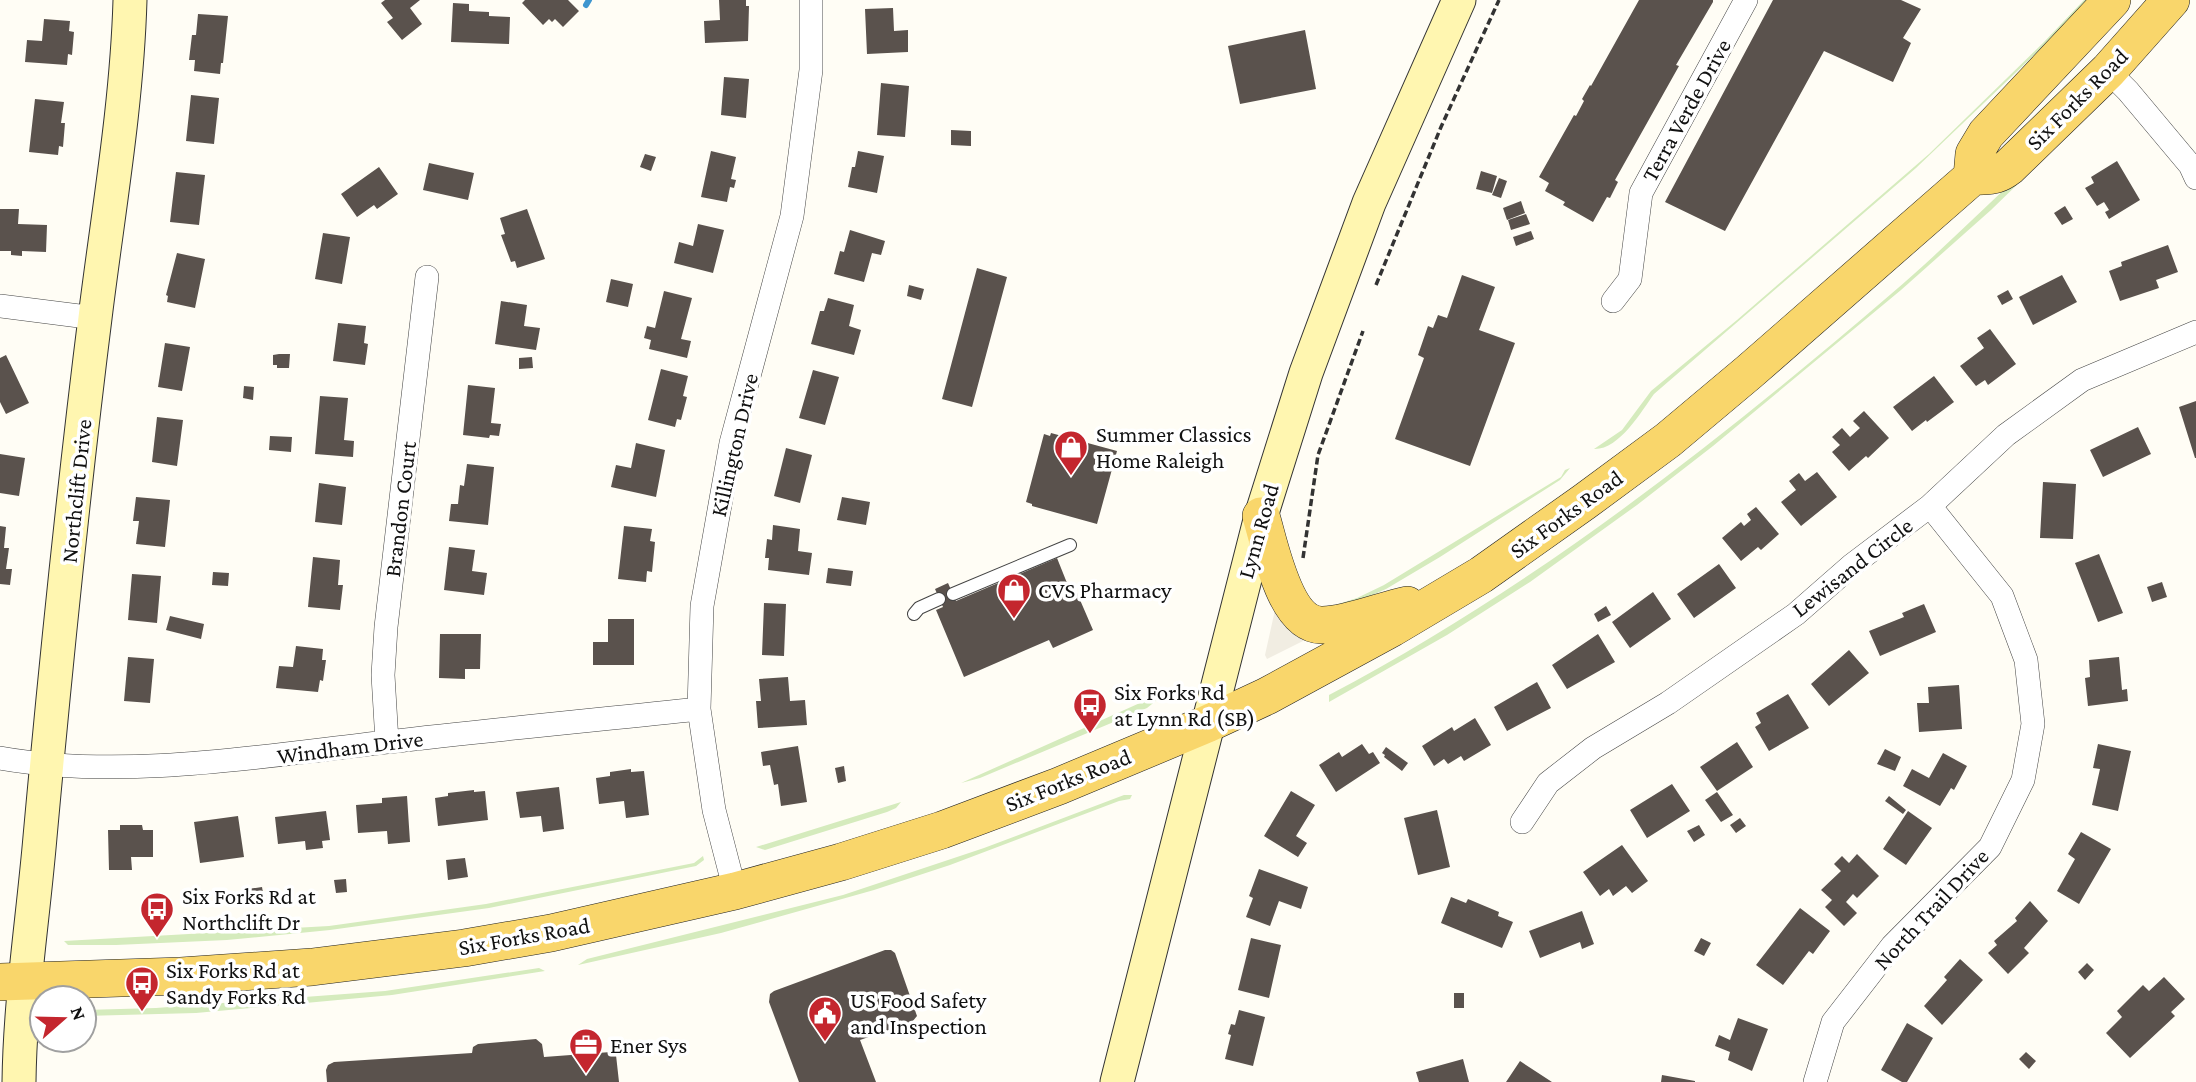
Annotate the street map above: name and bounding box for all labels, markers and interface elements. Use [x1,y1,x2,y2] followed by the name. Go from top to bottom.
[1636,34,1736,186] street label: Terra Verde Drive
[2021,43,2133,155] street label: Six Forks Road
[705,371,763,519] street label: Killington Drive
[56,418,96,564] street label: Northclift Drive
[1096,421,1251,473] place label: Summer Classics Home Raleigh
[1052,428,1090,477] shop icon: Summer Classics Home Raleigh
[379,439,421,578] street label: Brandon Court
[1505,464,1627,564] street label: Six Forks Road
[1232,481,1284,581] street label: Lynn Road
[1787,512,1917,622] street label: Lewisand Circle
[995,571,1033,620] shop icon: CVS Pharmacy
[1038,577,1172,603] place label: CVS Pharmacy
[1114,679,1255,732] place label: Six Forks Rd at Lynn Rd (SB)
[1071,686,1109,735] bus stop icon: Six Forks Rd at Lynn Rd (SB)
[275,725,425,769] street label: Windham Drive
[1001,743,1135,817] street label: Six Forks Road
[1868,843,1994,975] street label: North Trail Drive
[182,883,316,935] place label: Six Forks Rd at Northclift Dr
[138,890,176,939] bus stop icon: Six Forks Rd at Northclift Dr
[456,912,592,960] street label: Six Forks Road
[166,957,306,1009] place label: Six Forks Rd at Sandy Forks Rd
[123,964,161,1013] bus stop icon: Six Forks Rd at Sandy Forks Rd
[28,984,98,1054] north arrow
[850,987,987,1039] place label: US Food Safety and Inspection
[806,994,844,1043] public building icon: US Food Safety and Inspection
[66,1004,91,1023] text: N
[567,1026,605,1075] office icon: Ener Sys
[610,1032,687,1058] place label: Ener Sys

